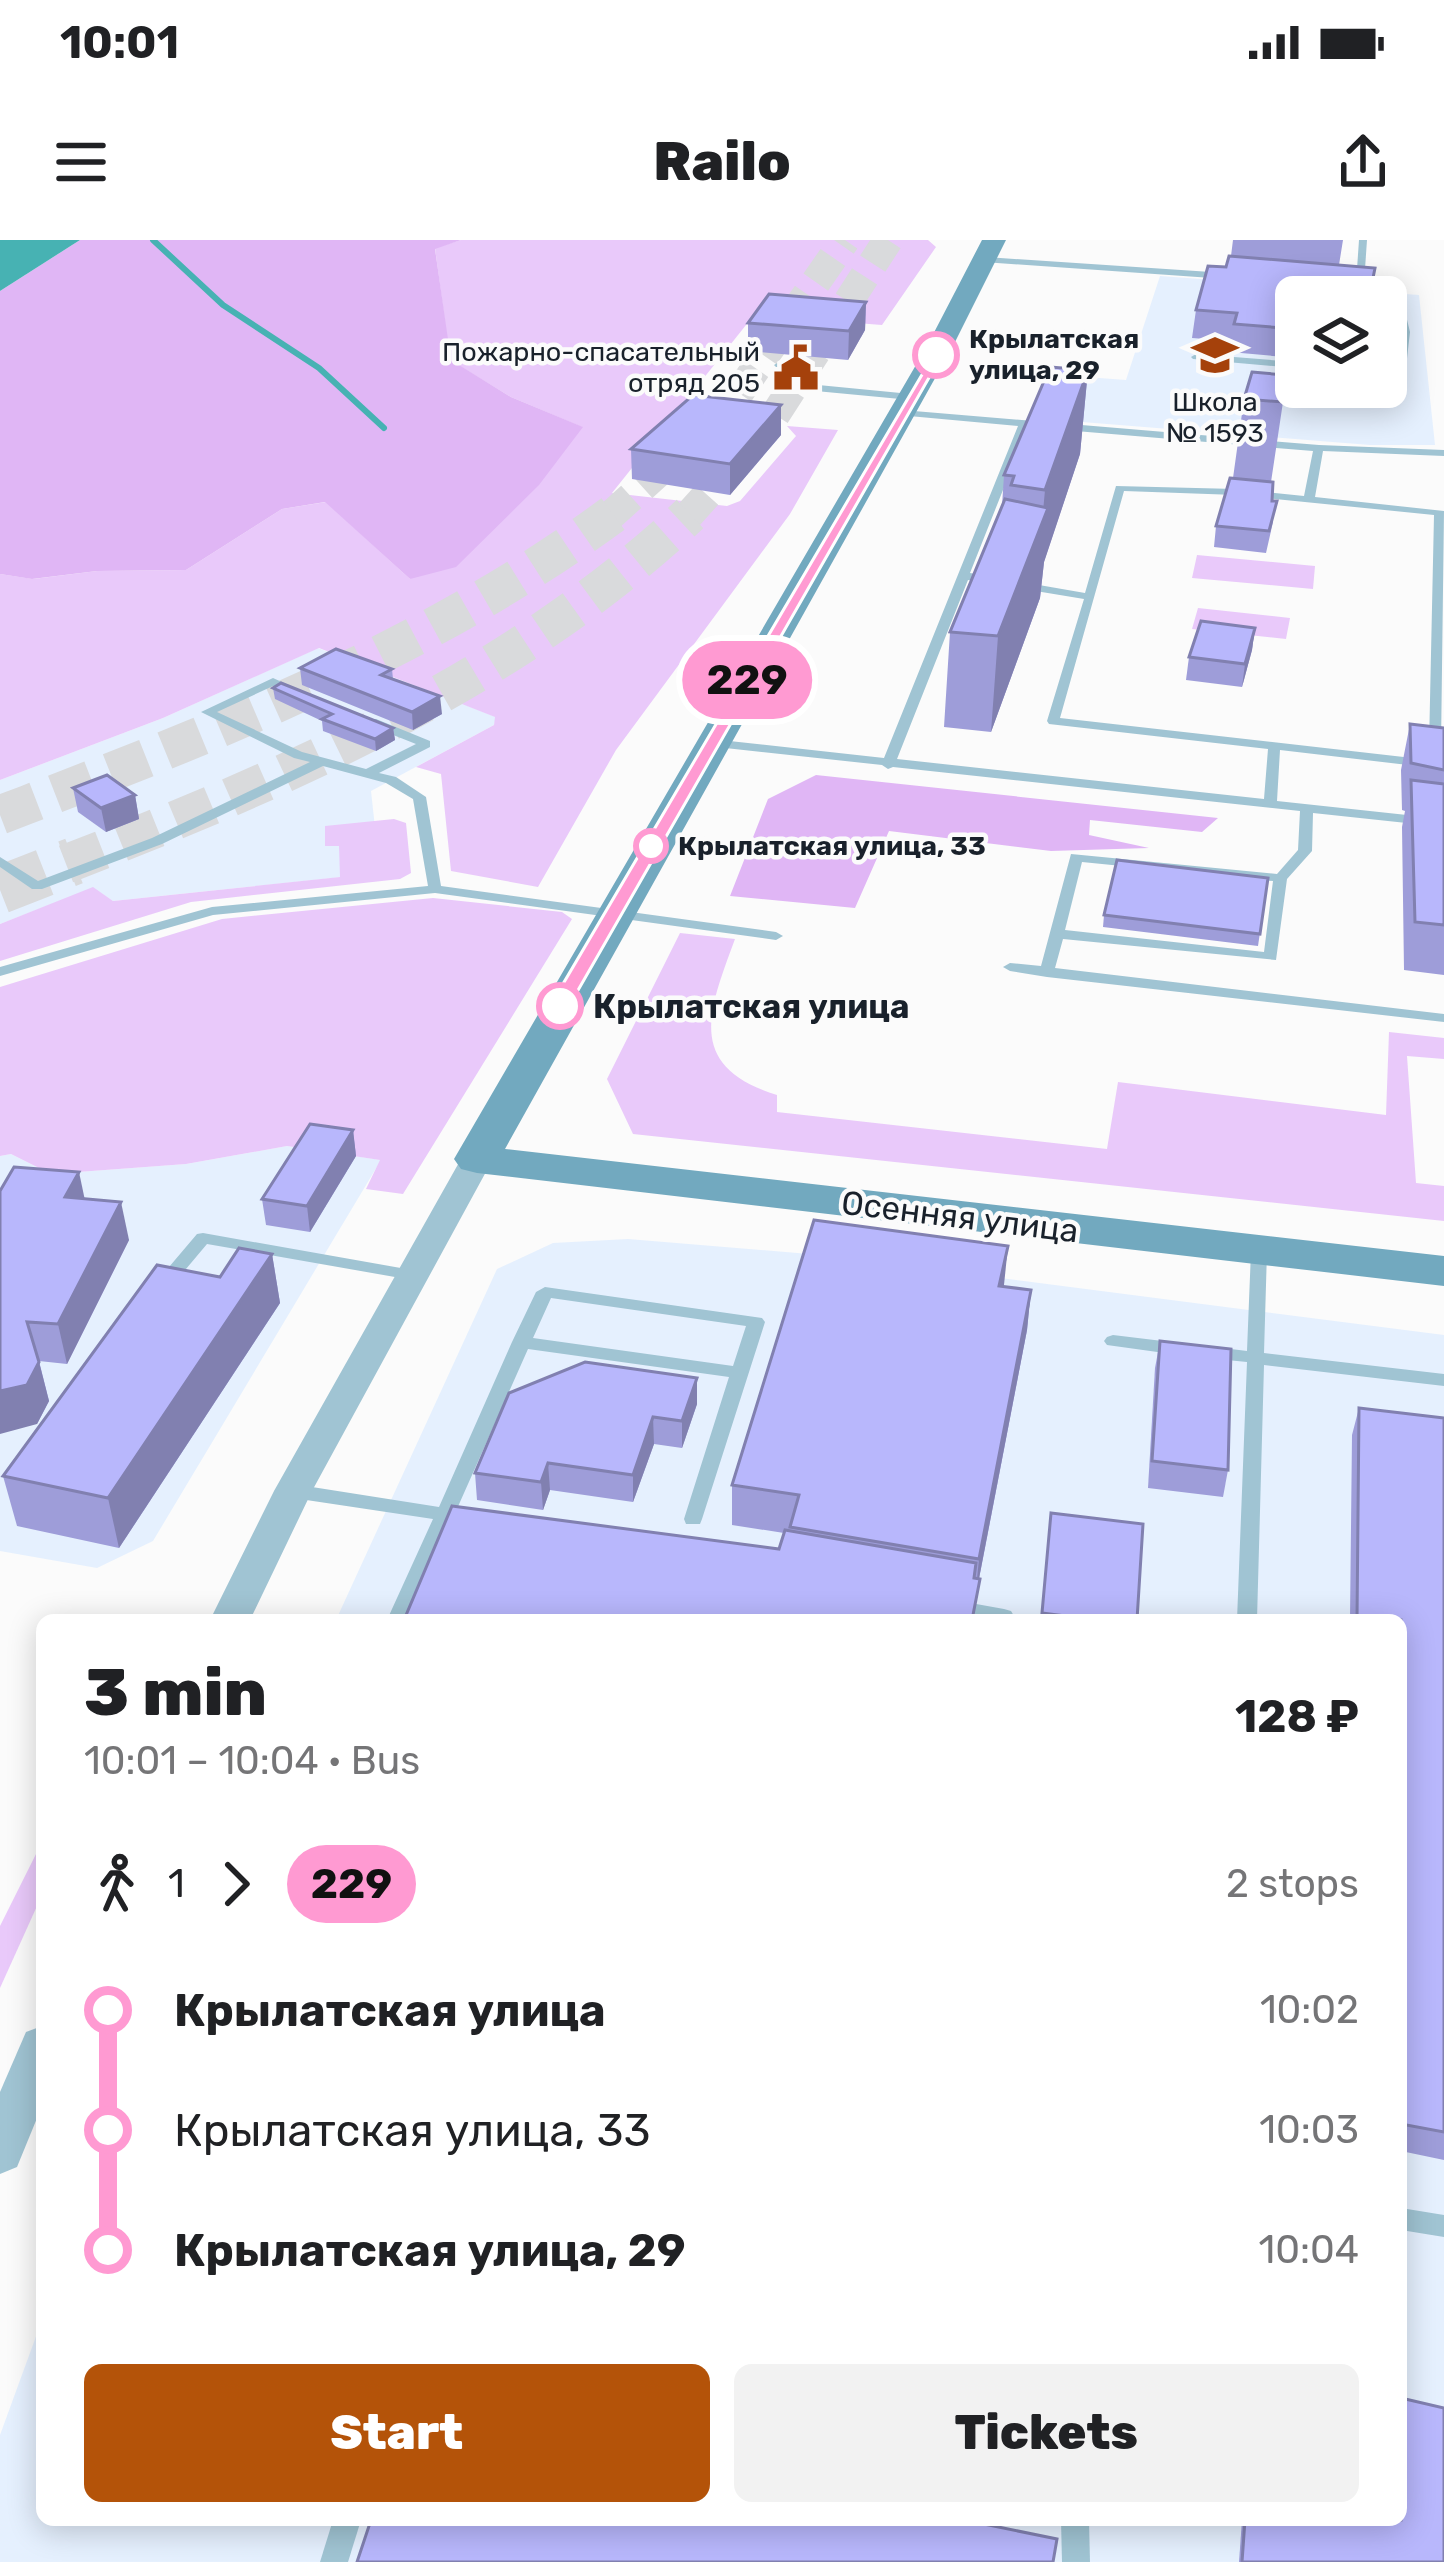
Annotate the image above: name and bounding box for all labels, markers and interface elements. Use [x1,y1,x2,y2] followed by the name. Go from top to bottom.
[60,16,179,69] text: 10:01
[48,129,114,195] icon: menu
[1330,129,1396,195] icon: share
[653,130,791,194] text: Railo
[1275,276,1407,408] map controls
[1275,276,1407,408] button: layers
[969,323,1139,386] place label: Крылатская улица, 29
[1190,330,1240,380] school or university icon: Школа № 1593
[914,333,958,377] marker: Крылатская улица, 29
[442,336,760,399] place label: Пожарно-спасательный отряд 205
[771,343,821,393] public building icon: Пожарно-спасательный отряд 205
[1166,386,1264,449] place label: Школа № 1593
[678,641,816,719] line badge: 229
[706,655,788,705] text: 229
[635,830,667,862] marker: Крылатская улица, 33
[678,830,986,862] place label: Крылатская улица, 33
[538,984,582,1028] marker: Крылатская улица
[593,987,909,1026] place label: Крылатская улица
[839,1183,1081,1250] street label: Осенняя улица
[84,1653,267,1732] text: 3 min
[1235,1690,1359,1743] text: 128 ₽
[84,1738,420,1784] text: 10:01 – 10:04 · Bus
[84,1851,150,1917] icon: walk
[203,1851,269,1917] icon: forward
[311,1859,392,1909] text: 229
[168,1861,185,1907] text: 1
[1226,1861,1359,1907] text: 2 stops
[174,1984,605,2037] text: Крылатская улица
[1260,1987,1359,2033] text: 10:02
[174,2104,651,2157] text: Крылатская улица, 33
[1259,2107,1359,2153] text: 10:03
[174,2224,686,2277] text: Крылатская улица, 29
[1259,2227,1359,2273] text: 10:04
[84,2364,710,2502] button: Start
[734,2364,1359,2502] button: Tickets

